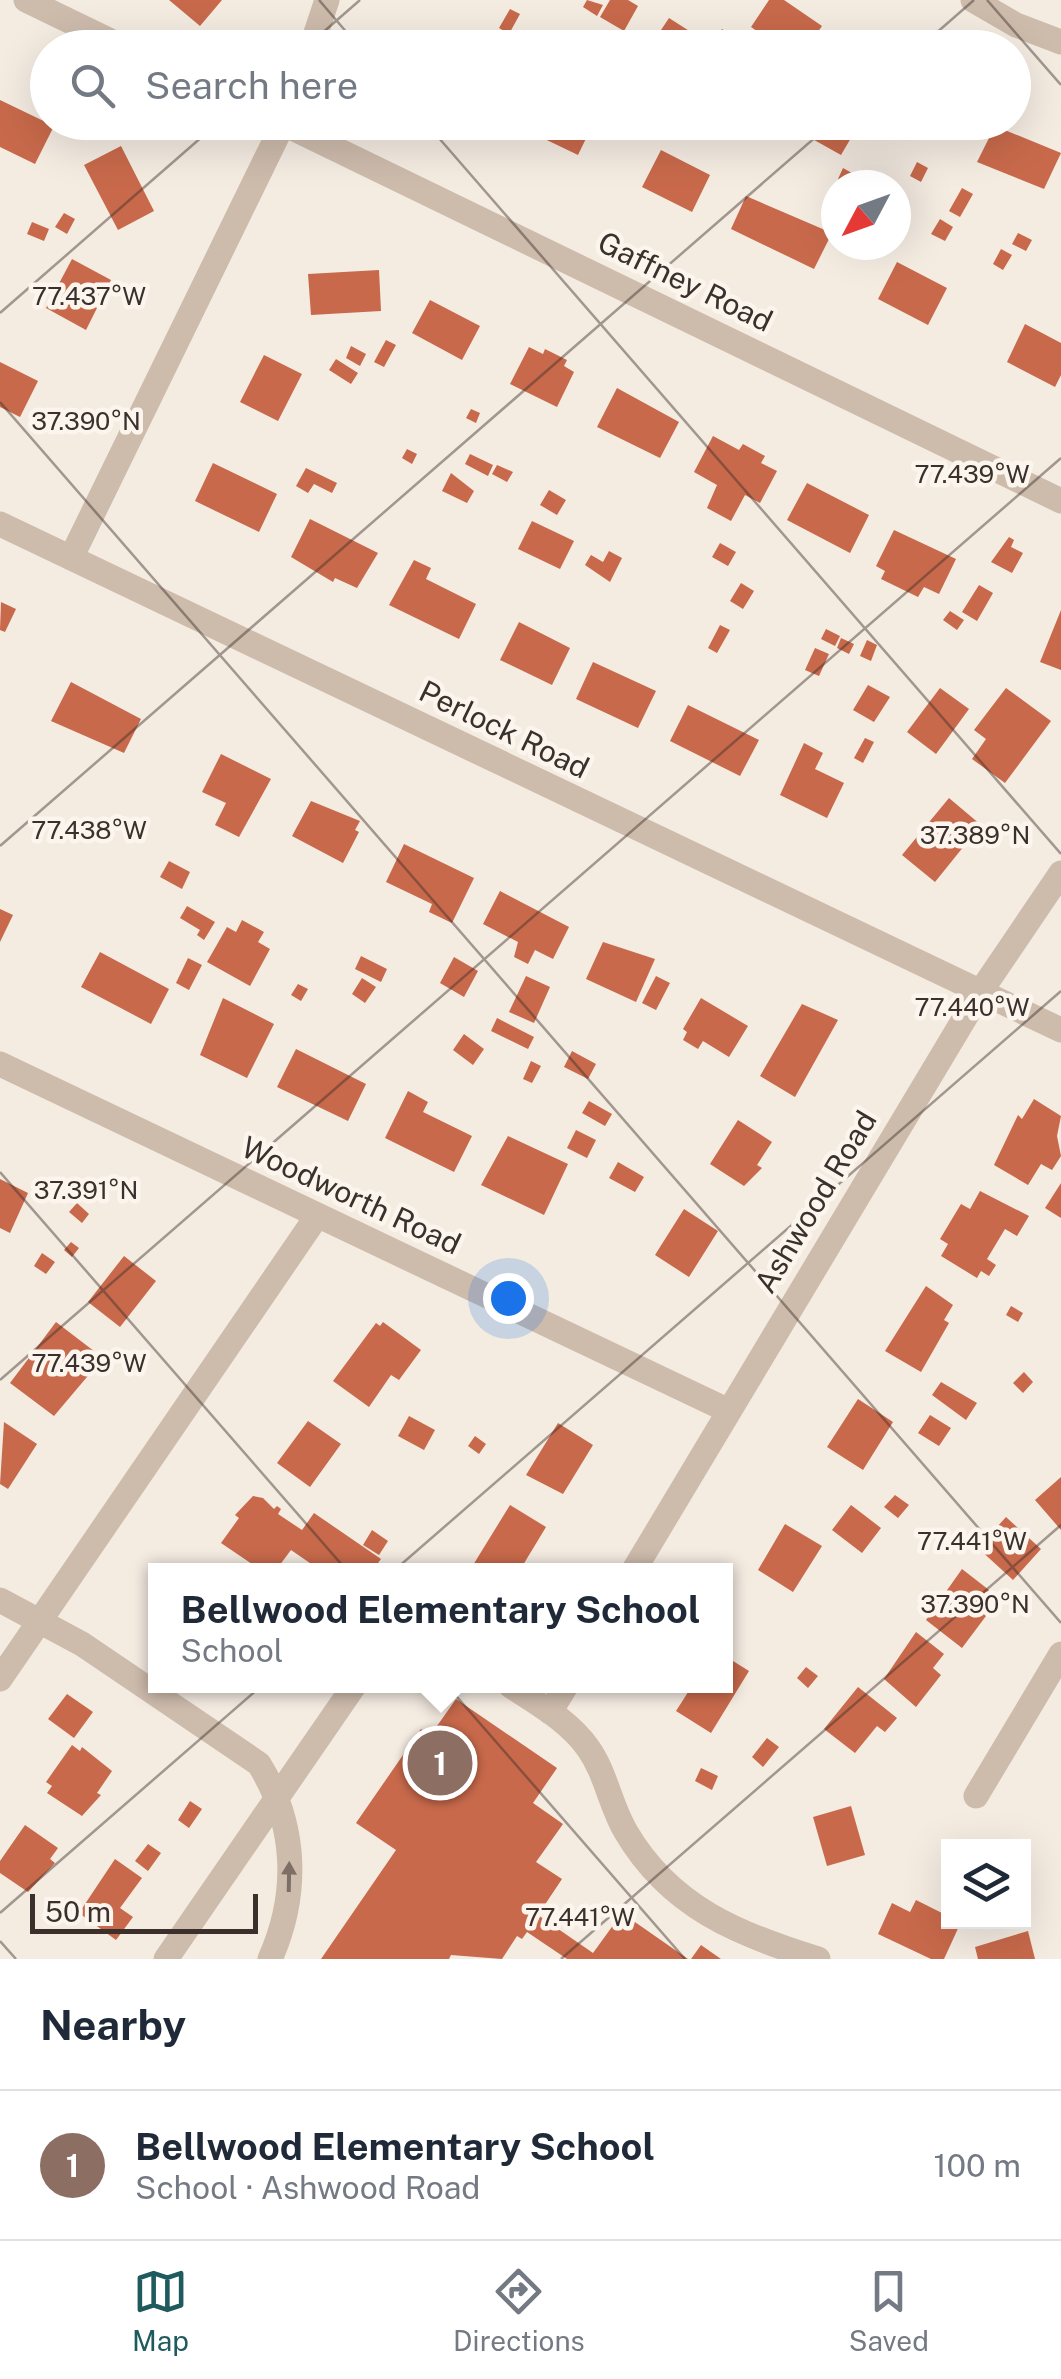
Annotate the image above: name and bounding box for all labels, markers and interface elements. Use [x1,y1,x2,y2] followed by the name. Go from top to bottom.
[30,30,1031,140] search box
[65,58,120,113] icon: search
[145,63,358,108] text: Search here
[821,170,911,260] north arrow
[592,223,778,339] street label: Gaffney Road
[32,281,146,311] text: 77.437°W
[31,406,141,436] text: 37.390°N
[914,459,1030,489] text: 77.439°W
[414,673,595,786] street label: Perlock Road
[31,815,147,845] text: 77.438°W
[920,820,1030,850] text: 37.389°N
[915,992,1030,1022] text: 77.440°W
[747,1104,884,1299] street label: Ashwood Road
[236,1129,467,1262] street label: Woodworth Road
[34,1175,138,1205] text: 37.391°N
[483,1273,534,1324] your location
[31,1348,147,1378] text: 77.439°W
[917,1526,1027,1556] text: 77.441°W
[148,1563,733,1693] popup
[181,1587,700,1632] text: Bellwood Elementary School
[920,1589,1030,1619] text: 37.390°N
[181,1632,283,1669] text: School
[408,1726,472,1800] pin: 1
[941,1839,1031,1929] map controls
[941,1839,1031,1929] button: layers
[282,1861,298,1893] one-way arrow
[30,1889,258,1934] scale bar
[45,1895,111,1928] text: 50 m
[525,1902,635,1932] text: 77.441°W
[40,2000,186,2049] text: Nearby
[135,2124,655,2169] text: Bellwood Elementary School
[66,2147,79,2184] text: 1
[934,2147,1021,2184] text: 100 m
[135,2169,480,2206] text: School · Ashwood Road
[132,2264,189,2357] tab: Map
[453,2264,585,2357] tab: Directions
[849,2264,929,2357] tab: Saved

